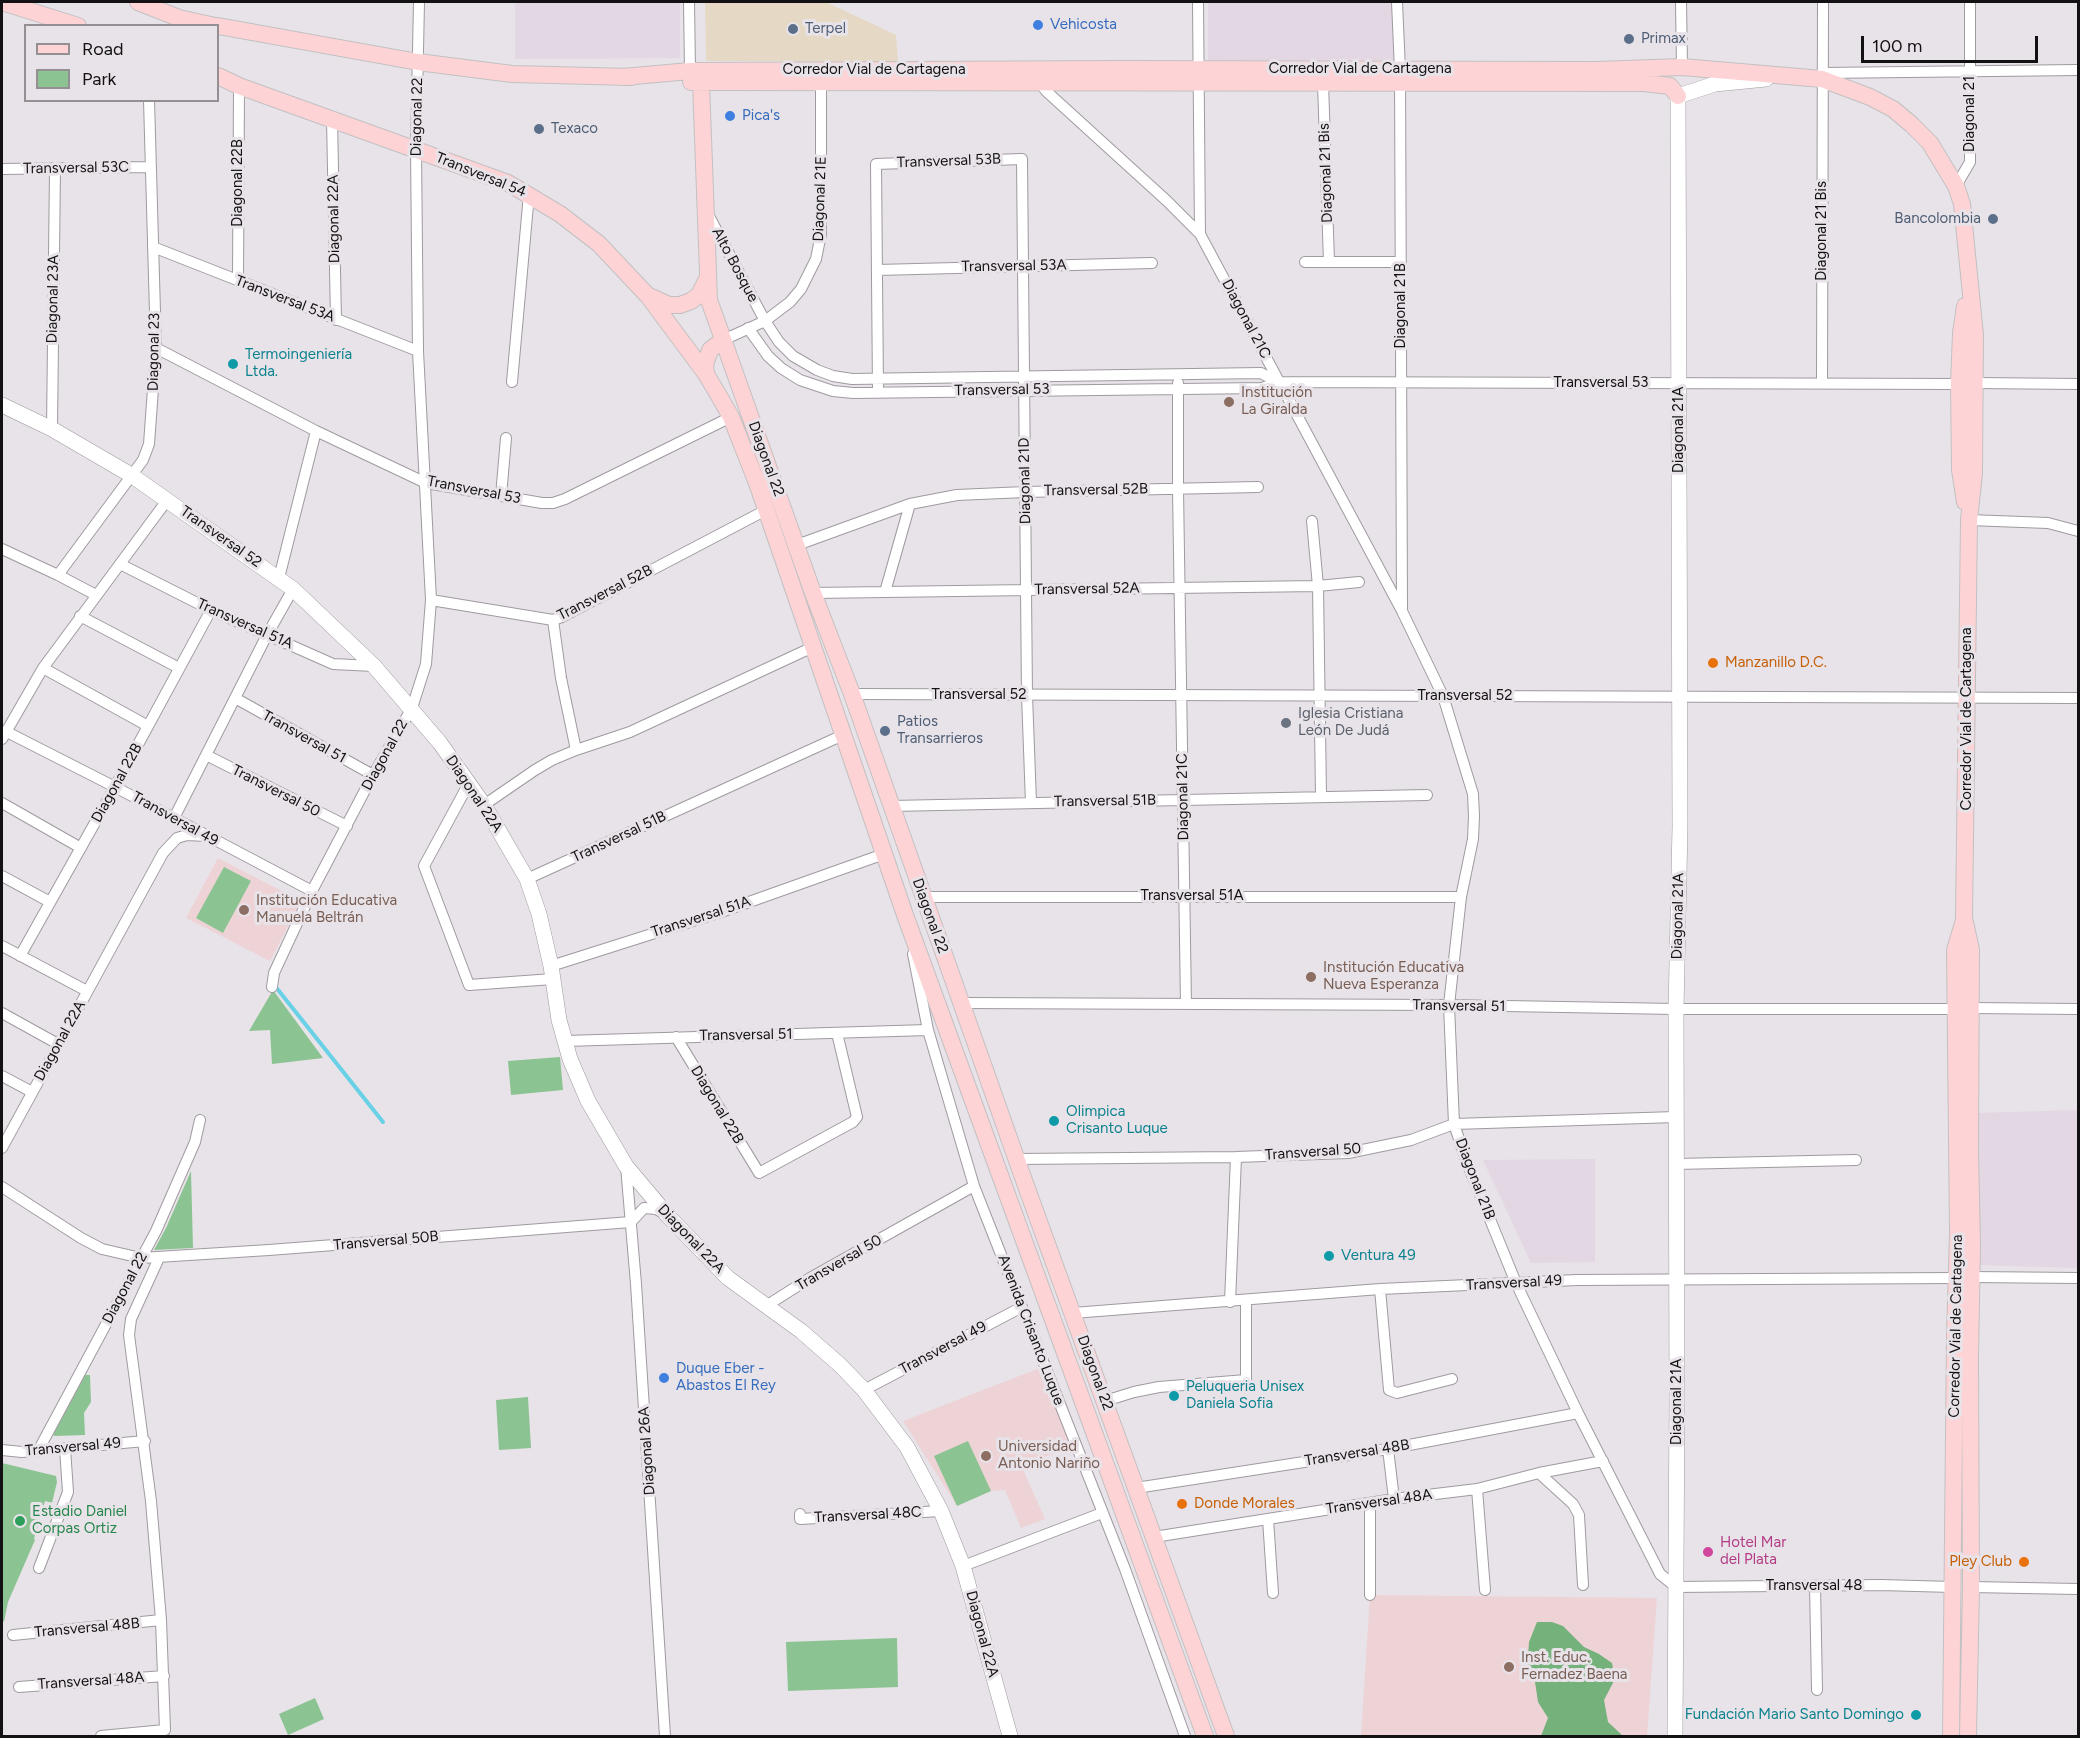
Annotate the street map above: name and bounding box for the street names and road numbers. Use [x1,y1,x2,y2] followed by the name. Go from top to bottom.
[1268,60,1452,78] street label: Corredor Vial de Cartagena
[782,61,966,79] street label: Corredor Vial de Cartagena
[1961,76,1979,152] street label: Diagonal 21
[407,77,427,157] street label: Diagonal 22
[1315,123,1337,223] street label: Diagonal 21 Bis
[229,139,247,227] street label: Diagonal 22B
[433,149,529,201] street label: Transversal 54
[897,150,1001,172] street label: Transversal 53B
[810,156,830,242] street label: Diagonal 21E
[23,158,129,178] street label: Transversal 53C
[324,174,344,264] street label: Diagonal 22A
[1813,181,1831,281] street label: Diagonal 21 Bis
[708,225,762,305] street label: Alto Bosque
[43,255,63,343] street label: Diagonal 23A
[961,256,1067,276] street label: Transversal 53A
[1392,263,1410,349] street label: Diagonal 21B
[233,272,337,326] street label: Transversal 53A
[1218,276,1274,362] street label: Diagonal 21C
[144,313,164,391] street label: Diagonal 23
[1554,374,1648,392] street label: Transversal 53
[954,380,1050,400] street label: Transversal 53
[1670,387,1688,473] street label: Diagonal 21A
[744,419,788,499] street label: Diagonal 22
[1015,437,1035,525] street label: Diagonal 21D
[426,472,522,508] street label: Transversal 53
[1044,480,1148,500] street label: Transversal 52B
[177,502,265,572] street label: Transversal 52
[554,561,656,625] street label: Transversal 52B
[1034,579,1140,599] street label: Transversal 52A
[194,595,296,653] street label: Transversal 51A
[1958,627,1976,811] street label: Corredor Vial de Cartagena
[931,686,1027,704] street label: Transversal 52
[1417,687,1513,705] street label: Transversal 52
[259,707,349,767] street label: Transversal 51
[358,716,412,794] street label: Diagonal 22
[88,740,146,826] street label: Diagonal 22B
[442,752,506,836] street label: Diagonal 22A
[1173,753,1193,841] street label: Diagonal 21C
[229,761,323,821] street label: Transversal 50
[129,788,221,850] street label: Transversal 49
[1054,791,1156,811] street label: Transversal 51B
[569,807,669,867] street label: Transversal 51B
[1668,872,1688,960] street label: Diagonal 21A
[908,876,952,956] street label: Diagonal 22
[1140,887,1244,905] street label: Transversal 51A
[649,893,753,941] street label: Transversal 51A
[1412,996,1506,1016] street label: Transversal 51
[31,998,89,1084] street label: Diagonal 22A
[699,1025,793,1045] street label: Transversal 51
[687,1063,747,1147] street label: Diagonal 22B
[1451,1136,1499,1222] street label: Diagonal 21B
[1264,1140,1362,1164] street label: Transversal 50
[654,1201,728,1277] street label: Diagonal 22A
[333,1227,439,1255] street label: Transversal 50B
[793,1231,885,1295] street label: Transversal 50
[1945,1234,1967,1418] street label: Corredor Vial de Cartagena
[99,1249,151,1327] street label: Diagonal 22
[994,1252,1068,1408] street label: Avenida Crisanto Luque
[1466,1272,1562,1294] street label: Transversal 49
[896,1318,990,1378] street label: Transversal 49
[1073,1333,1117,1413] street label: Diagonal 22
[1668,1359,1686,1445] street label: Diagonal 21A
[635,1406,659,1496] street label: Diagonal 26A
[24,1434,122,1460] street label: Transversal 49
[1303,1436,1411,1470] street label: Transversal 48B
[1325,1486,1433,1518] street label: Transversal 48A
[814,1503,922,1527] street label: Transversal 48C
[1766,1577,1862,1595] street label: Transversal 48
[962,1589,1002,1679] street label: Diagonal 22A
[33,1614,141,1642] street label: Transversal 48B
[37,1668,145,1694] street label: Transversal 48A

